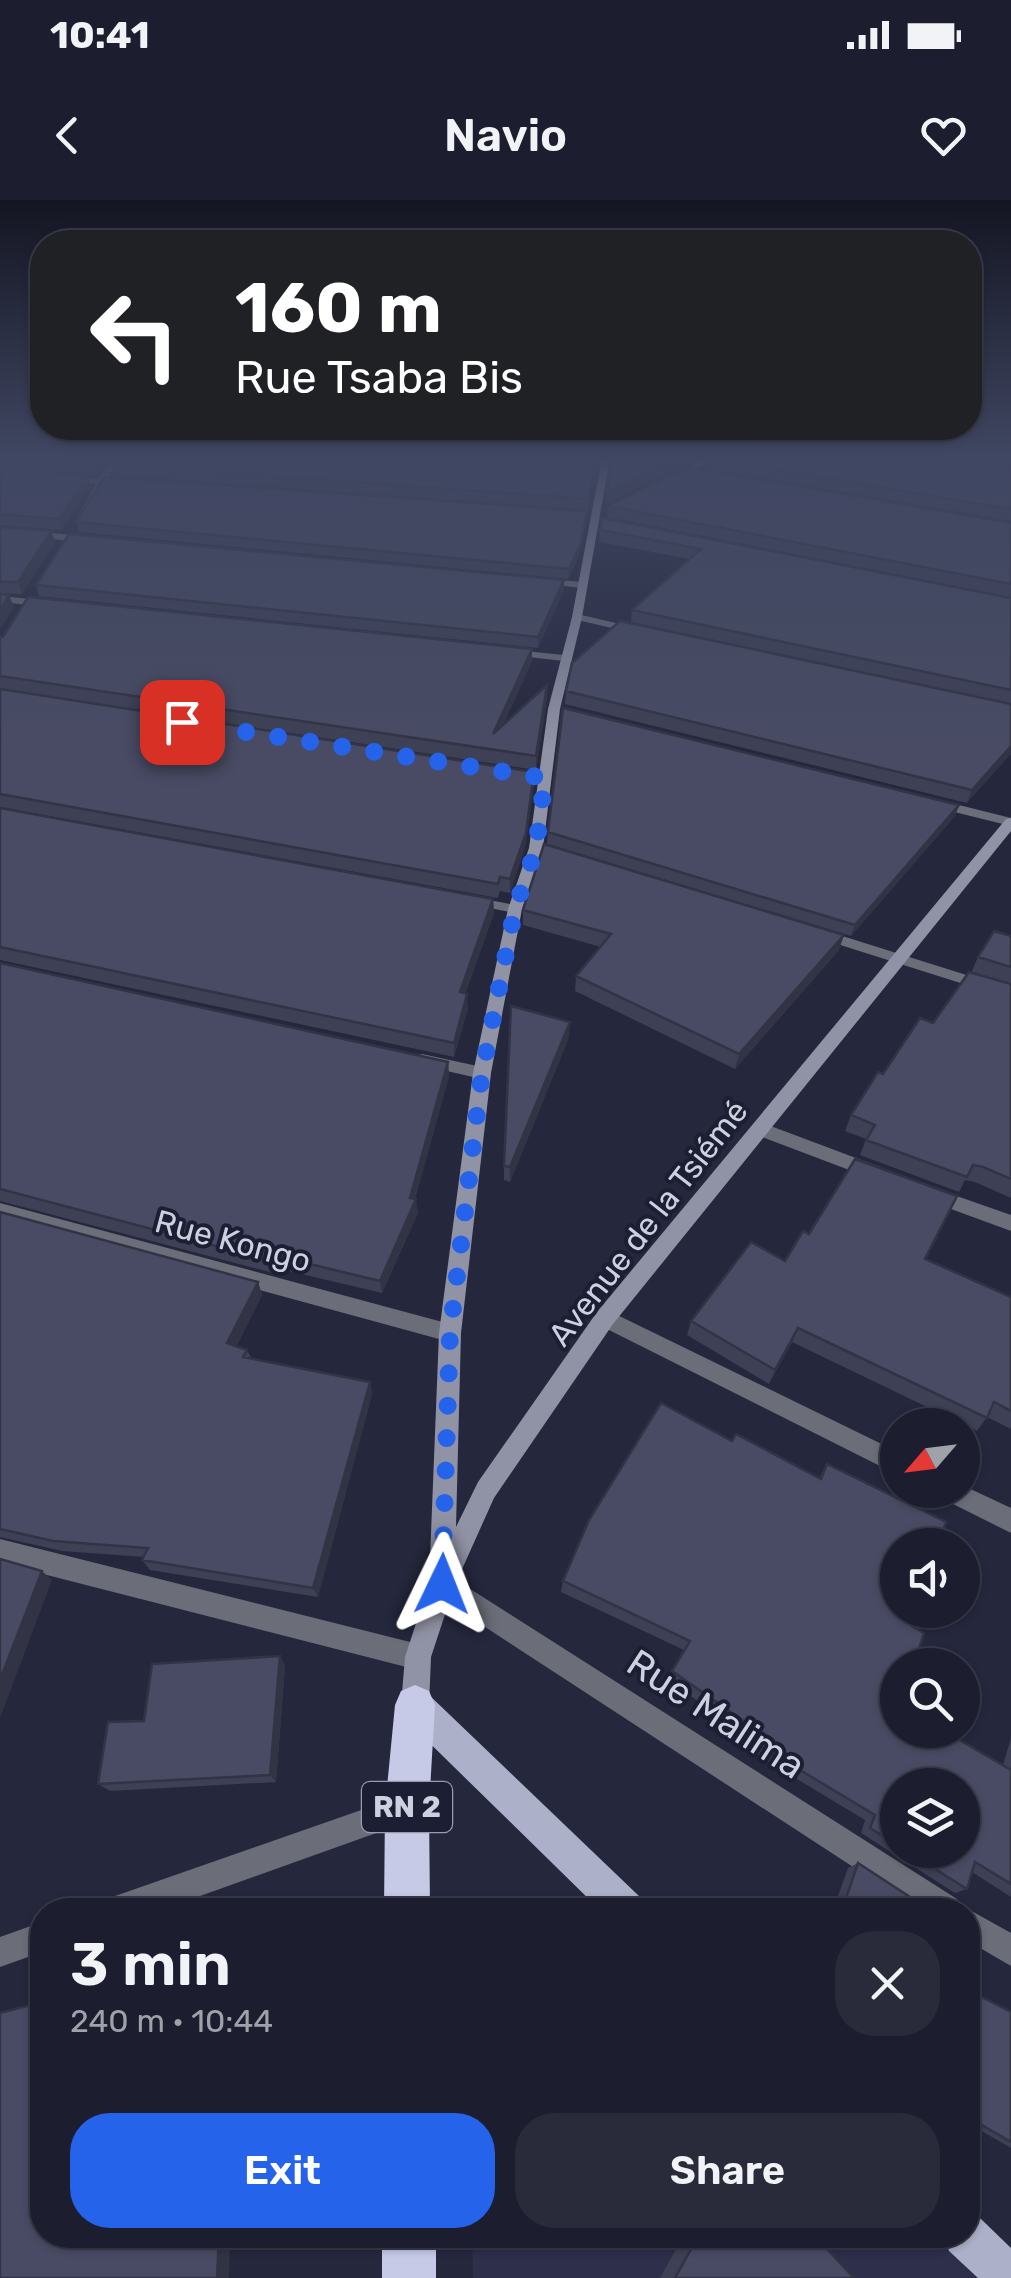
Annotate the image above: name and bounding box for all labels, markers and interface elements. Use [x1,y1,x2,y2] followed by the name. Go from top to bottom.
[50,12,150,58] text: 10:41
[40,108,95,163] icon: back
[916,108,971,163] icon: heart
[444,109,567,162] text: Navio
[235,267,442,350] text: 160 m
[70,270,200,400] icon: left
[235,351,523,404] text: Rue Tsaba Bis
[140,680,225,765] pin
[155,695,210,750] icon: arrive
[540,1093,756,1353] street label: Avenue de la Tsiémé
[151,1202,315,1280] street label: Rue Kongo
[880,1408,980,1508] north arrow
[880,1408,980,1868] map controls
[880,1528,980,1628] button: sound
[390,1532,494,1636] position arrow
[618,1640,814,1788] street label: Rue Malima
[880,1648,980,1748] button: search
[880,1768,980,1868] button: layers
[362,1782,452,1832] road number: RN 2
[70,1929,231,2000] text: 3 min
[835,1931,940,2036] button: close
[70,2002,273,2040] text: 240 m · 10:44
[70,2113,495,2228] button: Exit
[515,2113,940,2228] button: Share

